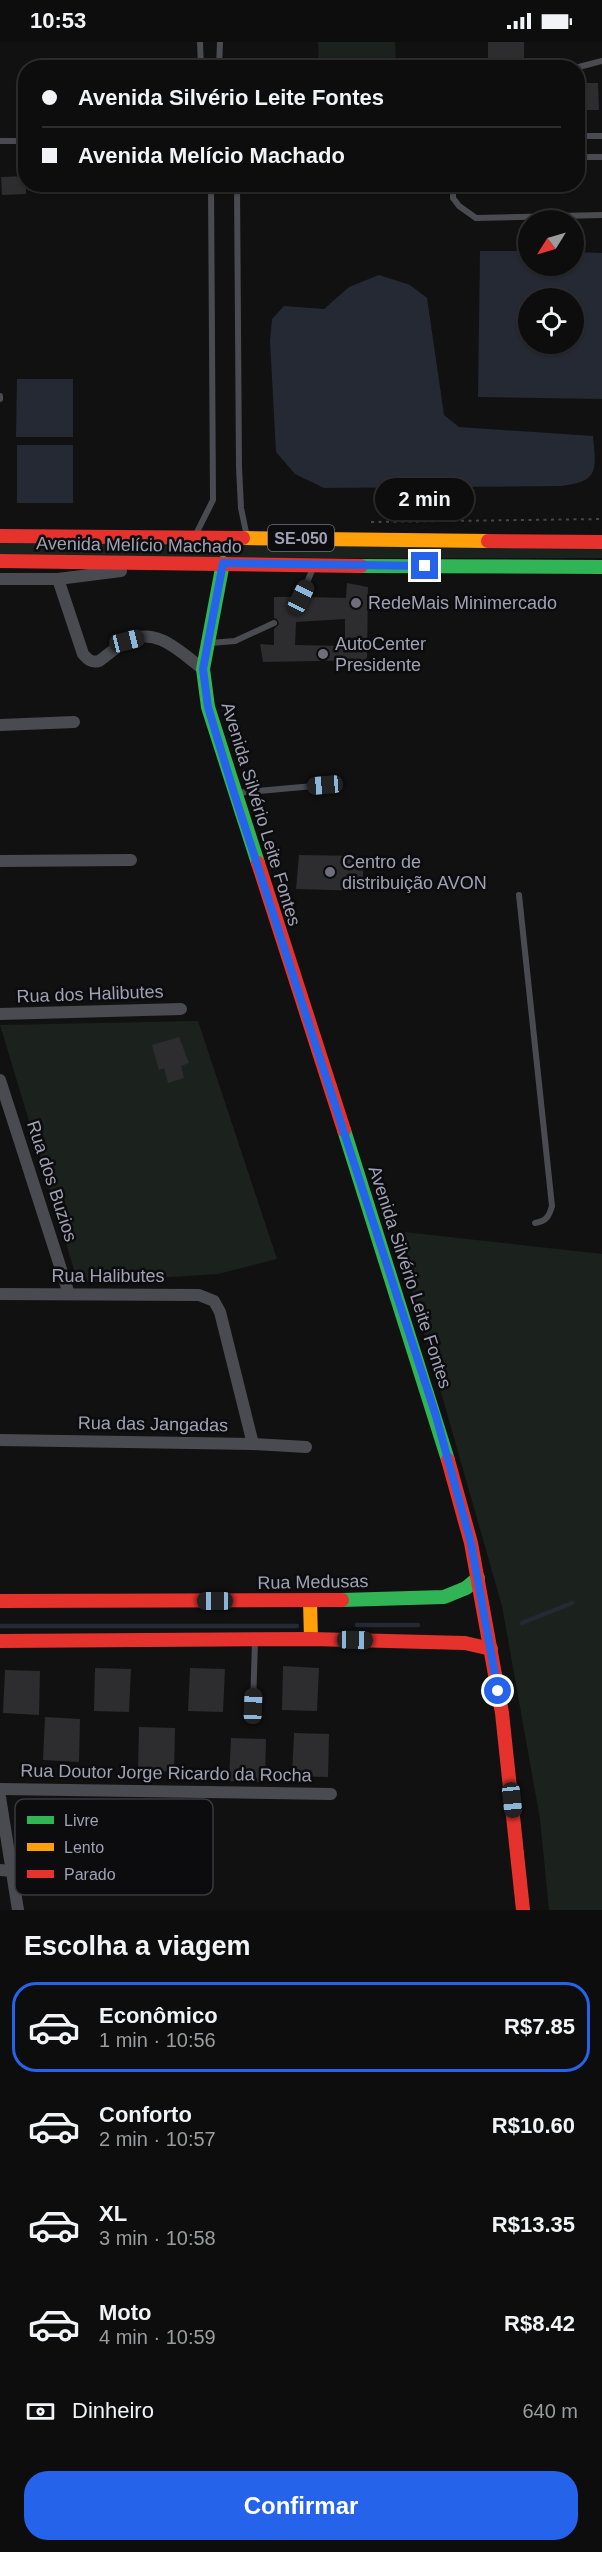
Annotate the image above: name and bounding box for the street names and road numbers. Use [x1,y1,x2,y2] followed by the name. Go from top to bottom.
[268,525,334,551] road number: SE-050
[36,533,242,557] street label: Avenida Melício Machado
[217,700,305,928] street label: Avenida Silvério Leite Fontes
[16,981,164,1007] street label: Rua dos Halibutes
[23,1118,81,1244] street label: Rua dos Buzios
[365,1163,455,1391] street label: Avenida Silvério Leite Fontes
[51,1266,165,1286] street label: Rua Halibutes
[78,1413,228,1435] street label: Rua das Jangadas
[257,1571,369,1593] street label: Rua Medusas
[20,1760,313,1786] street label: Rua Doutor Jorge Ricardo da Rocha

